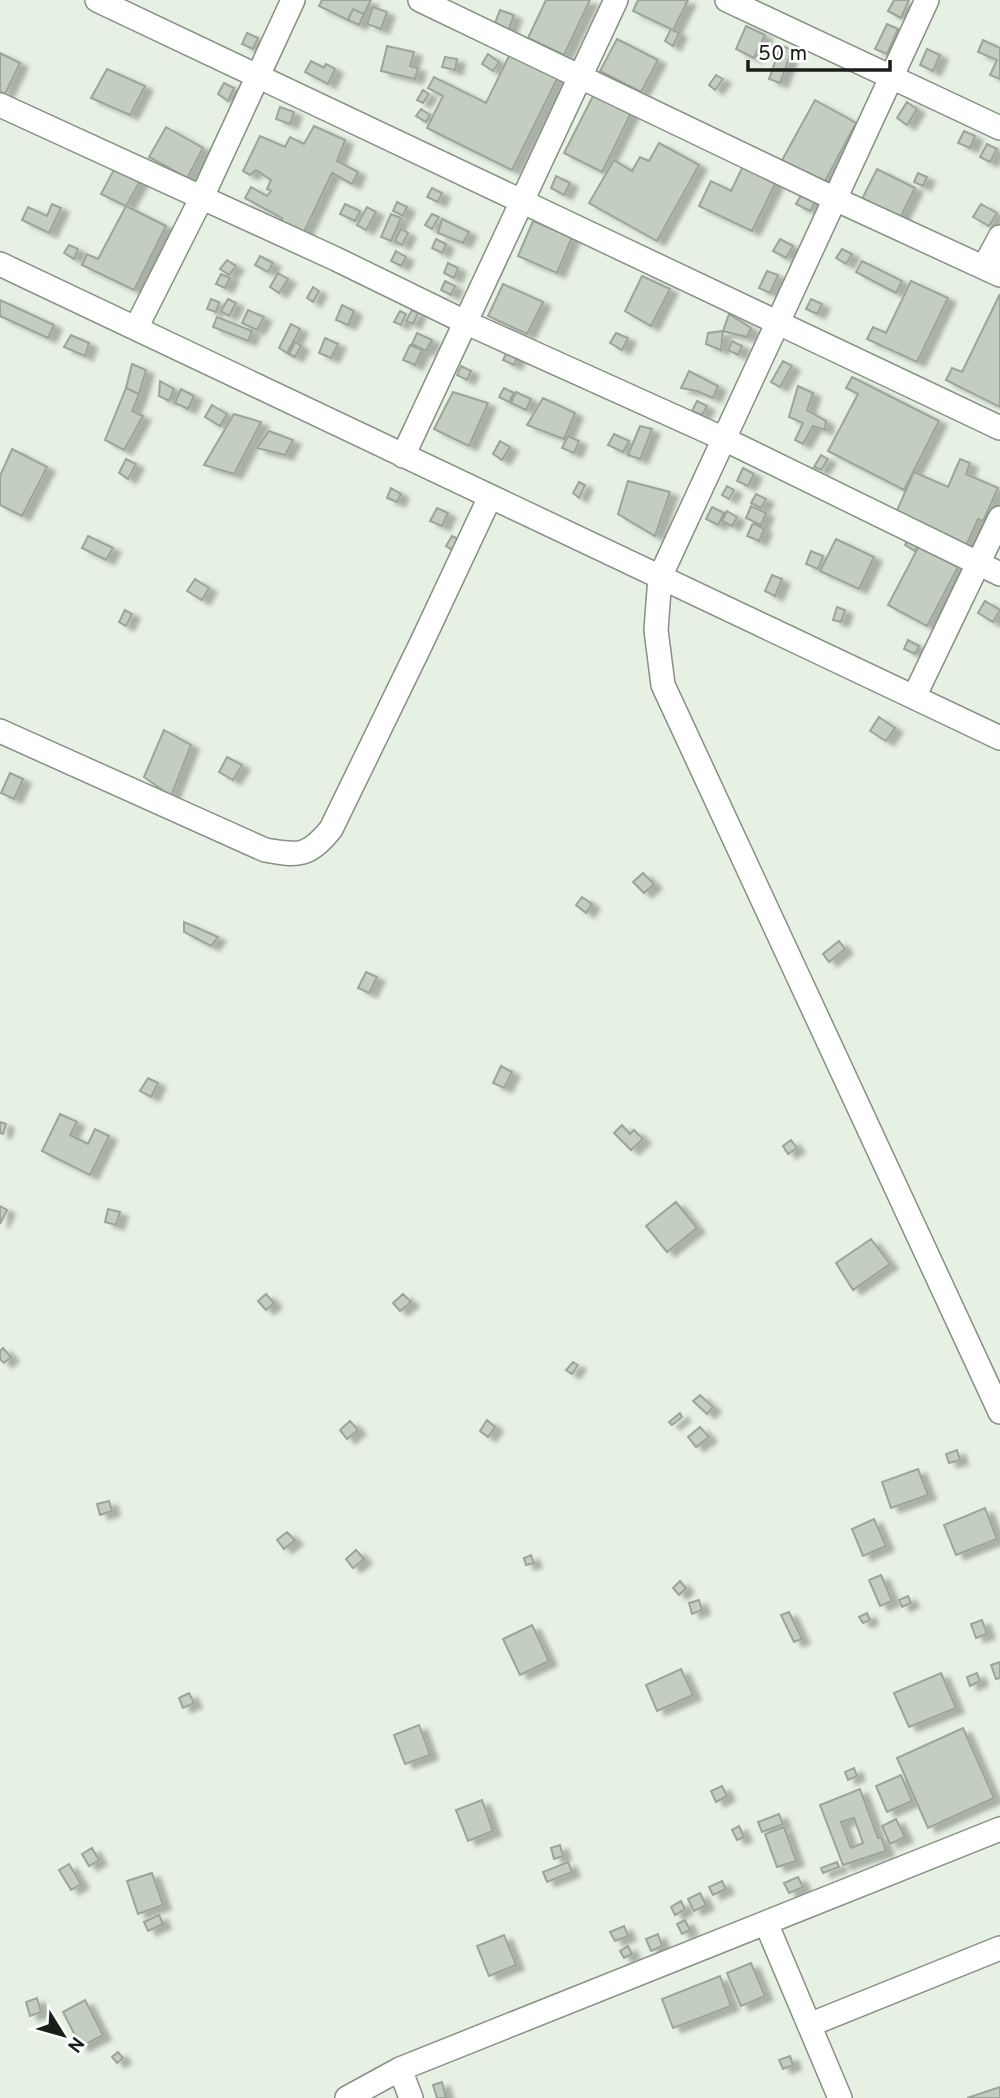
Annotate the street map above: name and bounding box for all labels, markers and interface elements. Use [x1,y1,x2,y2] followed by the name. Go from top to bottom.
[748,28,890,72] scale bar
[758,41,807,68] text: 50 m
[28,2000,98,2070] north arrow
[61,2031,89,2057] text: N

